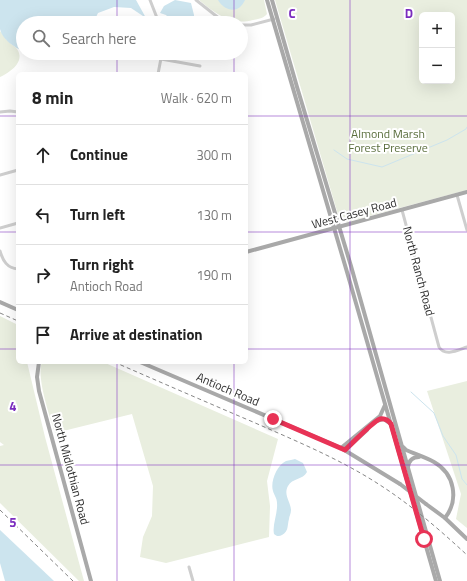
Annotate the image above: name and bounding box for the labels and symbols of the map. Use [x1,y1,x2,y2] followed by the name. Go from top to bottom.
[288,3,296,23] text: C
[405,3,413,23] text: D
[348,124,428,157] park label: Almond Marsh Forest Preserve
[309,193,399,233] street label: West Casey Road
[398,224,440,318] street label: North Ranch Road
[193,367,263,411] street label: Antioch Road
[9,396,17,416] text: 4
[264,410,282,428] route end
[47,411,95,527] street label: North Midlothian Road
[9,512,17,532] text: 5
[415,530,433,548] route start

